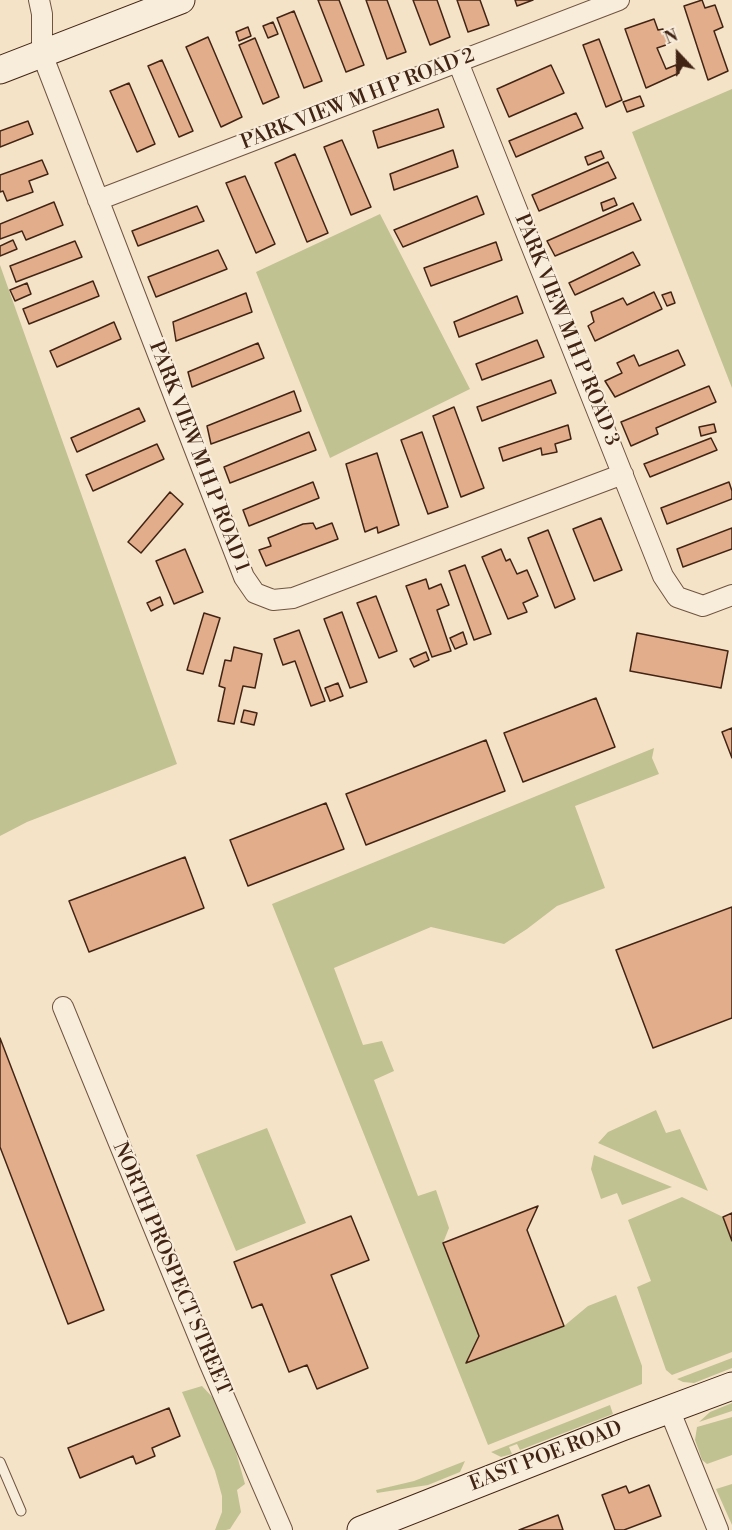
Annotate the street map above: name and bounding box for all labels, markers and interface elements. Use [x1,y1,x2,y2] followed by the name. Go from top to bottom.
[648,24,708,84] north arrow
[662,26,681,49] text: N
[238,44,478,156] street label: PARK VIEW M H P ROAD 2
[508,211,624,449] street label: PARK VIEW M H P ROAD 3
[143,338,253,576] street label: PARK VIEW M H P ROAD 1
[107,1139,235,1399] street label: NORTH PROSPECT STREET
[466,1417,626,1497] street label: EAST POE ROAD

